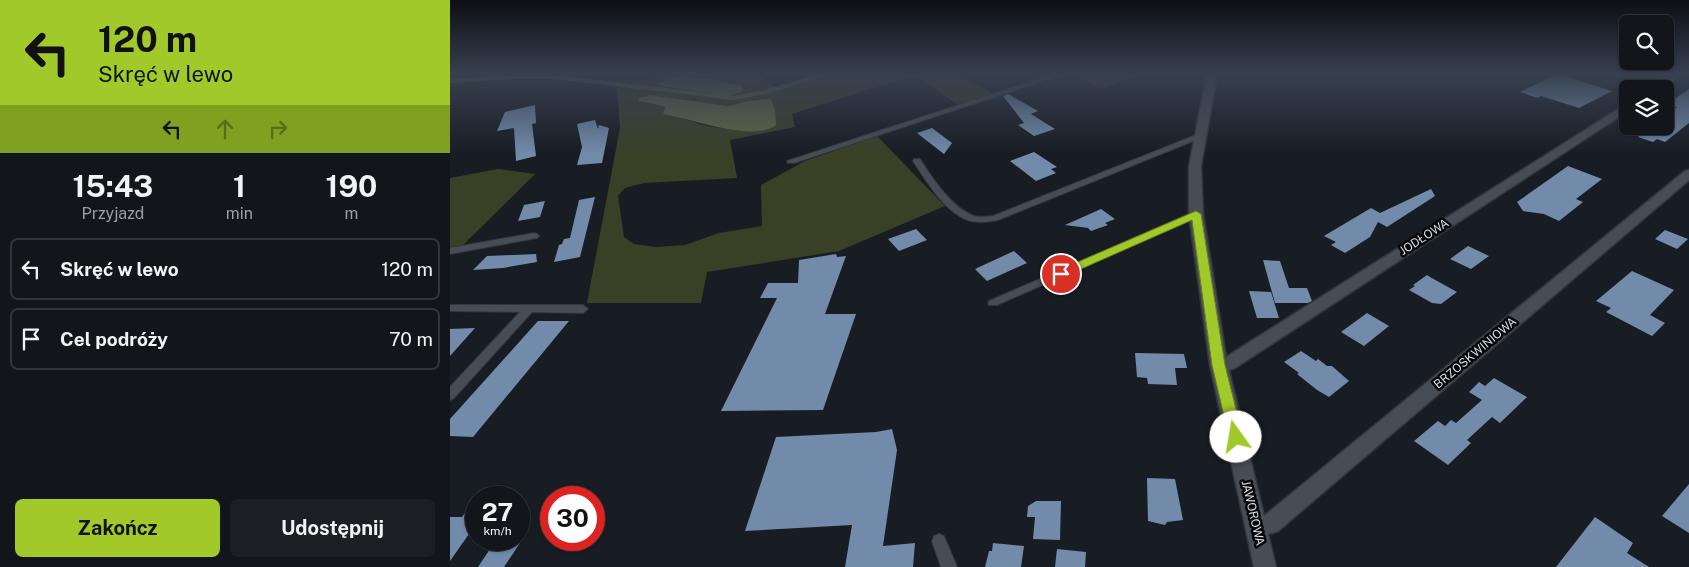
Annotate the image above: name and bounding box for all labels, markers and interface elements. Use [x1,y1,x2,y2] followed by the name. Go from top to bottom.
[1619,15,1674,135] map controls
[1619,15,1674,70] button: search
[98,19,197,60] text: 120 m
[15,20,80,85] icon: left
[98,61,233,87] text: Skręć w lewo
[1619,80,1674,135] button: layers
[158,115,186,143] icon: left
[211,115,239,143] icon: ahead
[264,115,292,143] icon: right
[73,168,153,204] text: 15:43
[233,168,246,204] text: 1
[326,168,377,204] text: 190
[81,204,144,223] text: Przyjazd
[226,204,253,223] text: min
[345,204,358,223] text: m
[1397,216,1452,258] street label: JODŁOWA
[1040,253,1082,295] pin
[17,255,45,283] icon: left
[60,258,179,280] text: Skręć w lewo
[381,258,433,280] text: 120 m
[1047,260,1075,288] icon: arrive
[1431,314,1519,392] street label: BRZOSKWINIOWA
[17,325,45,353] icon: arrive
[60,328,168,350] text: Cel podróży
[389,328,433,350] text: 70 m
[1209,410,1261,462] position arrow
[1239,479,1267,548] street label: JAWOROWA
[540,486,605,551] speed limit sign: 30
[482,497,513,527] text: 27
[15,499,220,557] button: Zakończ
[230,499,435,557] button: Udostępnij
[483,524,512,538] text: km/h

